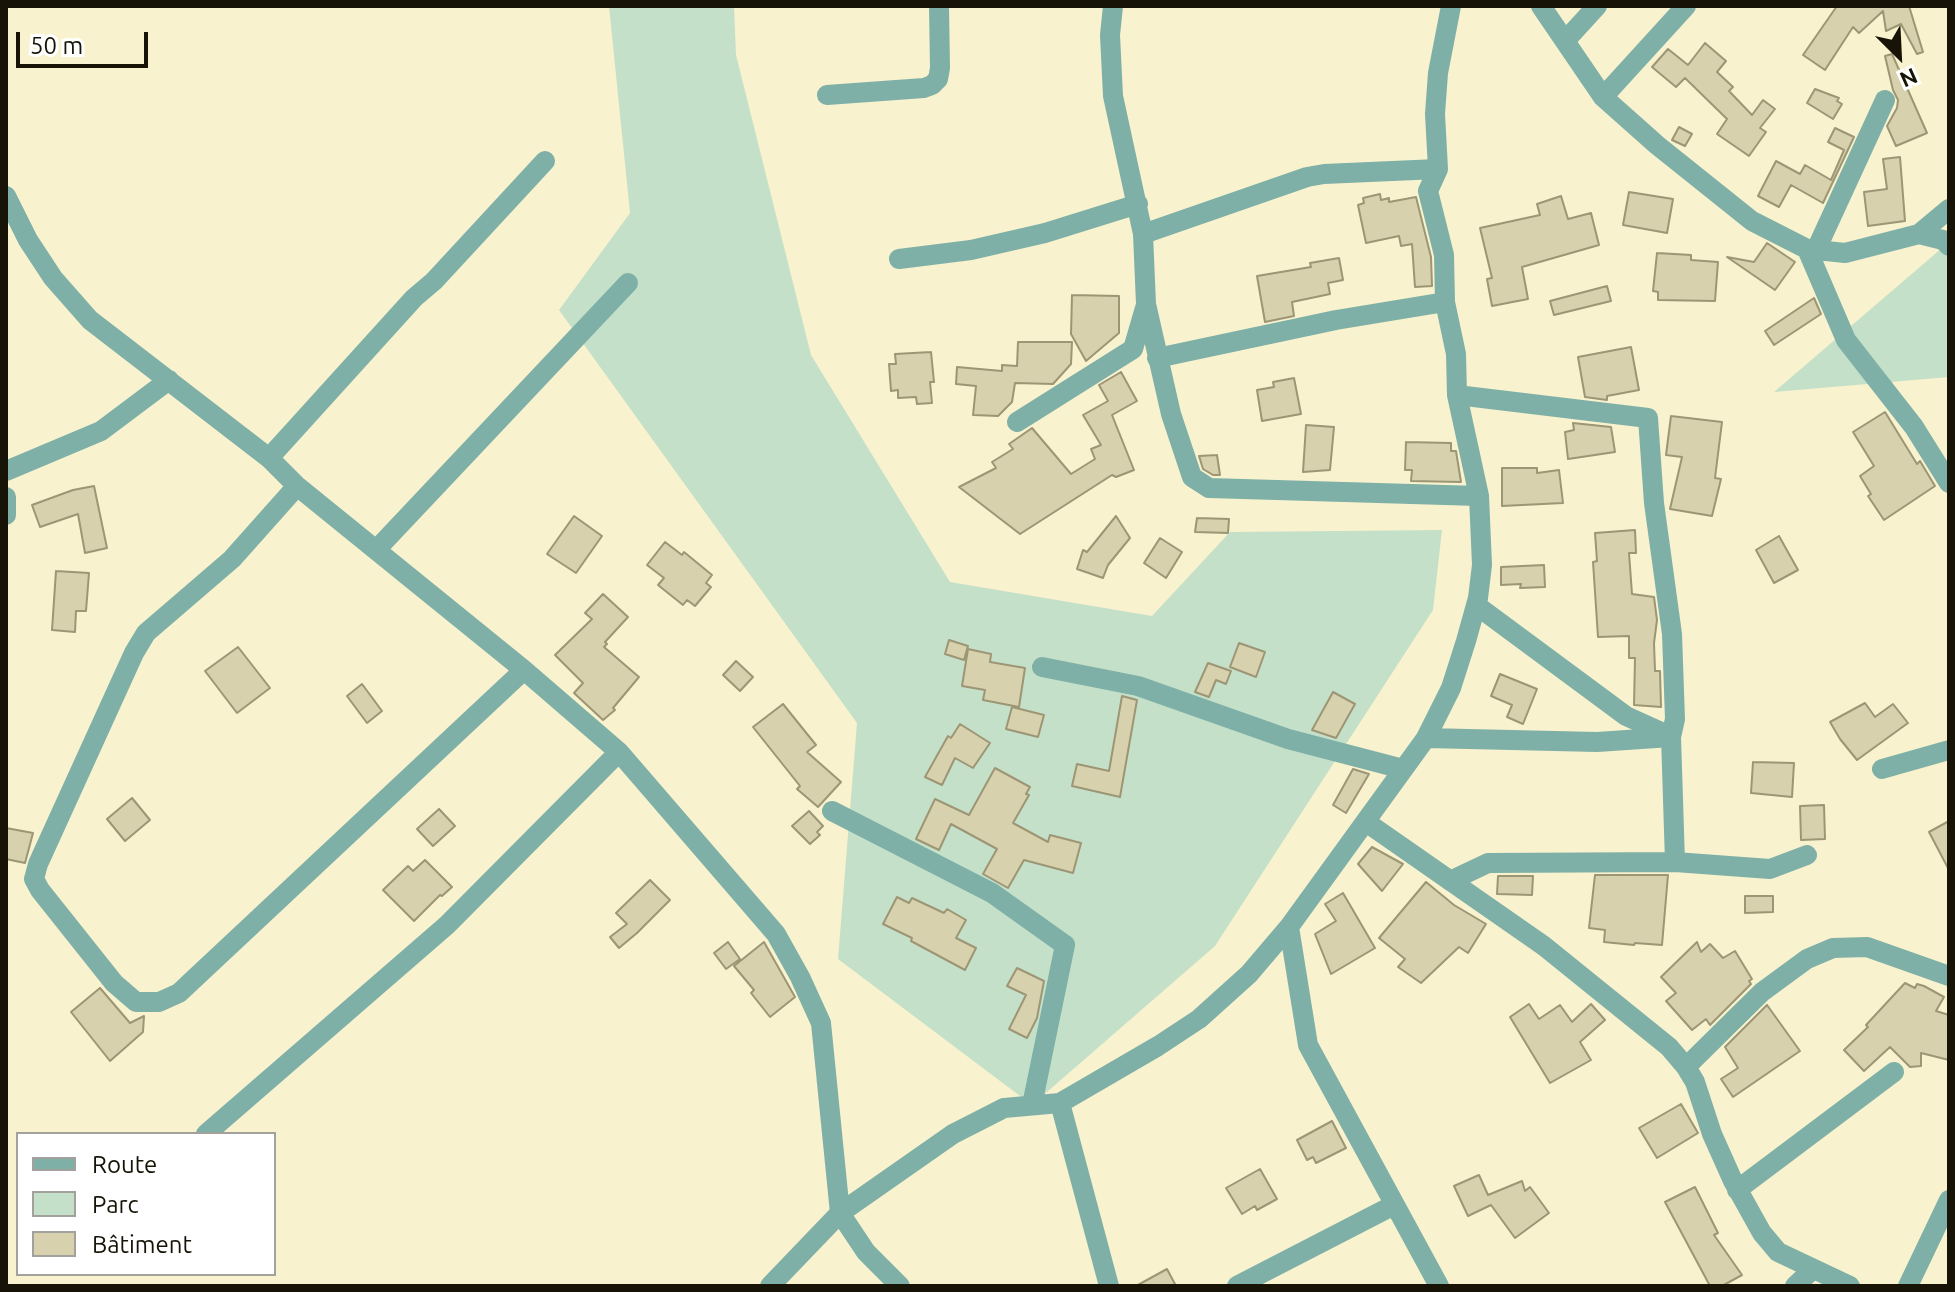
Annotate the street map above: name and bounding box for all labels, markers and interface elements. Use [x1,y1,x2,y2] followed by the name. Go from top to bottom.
[20,16,152,66] scale bar
[1859,16,1939,96] north arrow
[30,32,83,59] text: 50 m
[1896,64,1922,93] text: N
[16,1132,276,1276] legend
[92,1151,157,1178] text: Route
[92,1191,139,1218] text: Parc
[92,1231,192,1258] text: Bâtiment

